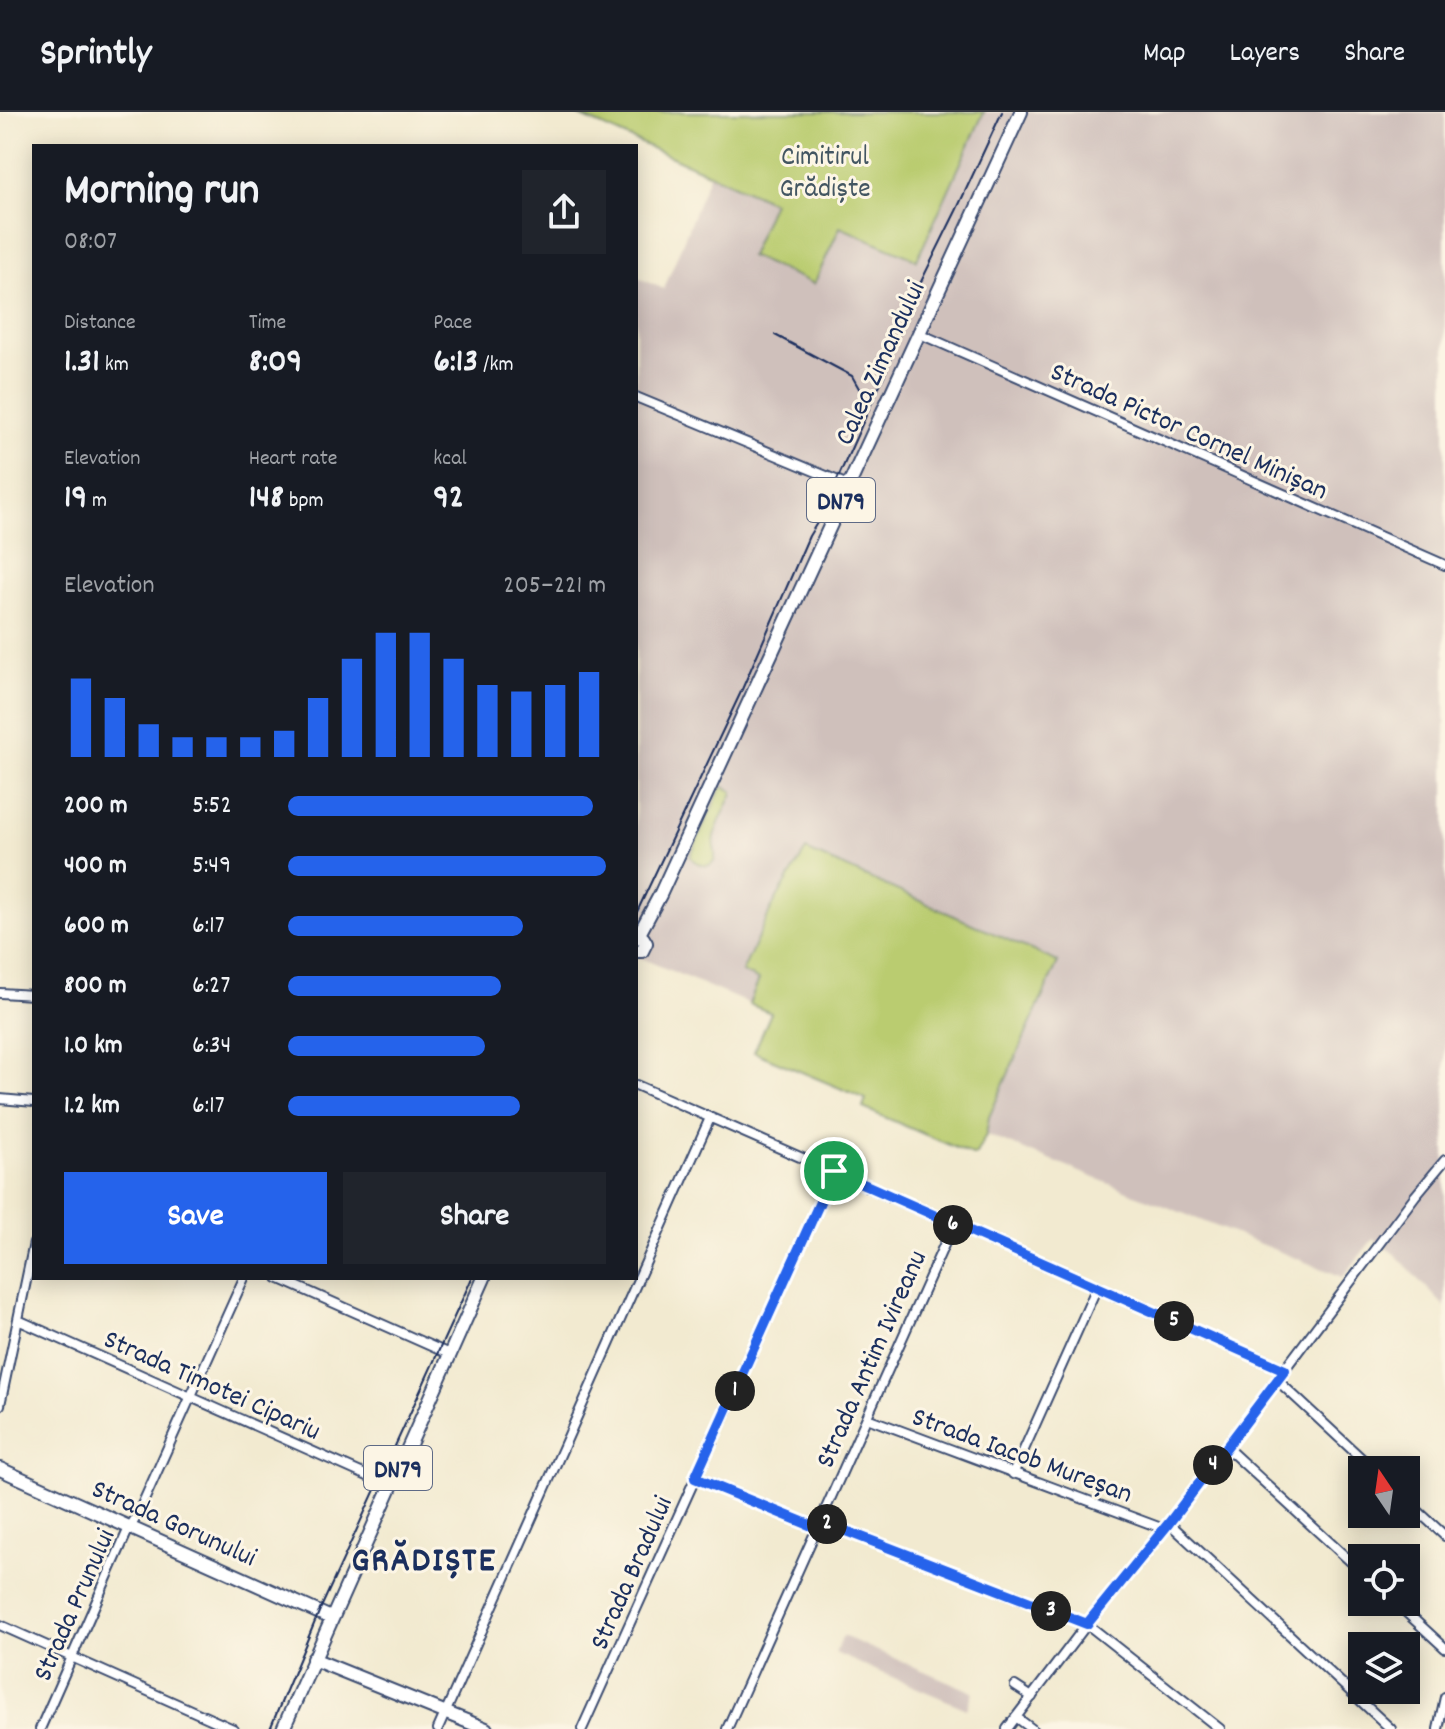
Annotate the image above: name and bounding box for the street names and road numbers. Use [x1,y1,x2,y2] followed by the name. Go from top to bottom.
[827,275,938,453] street label: Calea Zimandului
[1043,354,1333,513] street label: Strada Pictor Cornel Minișan
[807,478,875,522] road number: DN79
[808,1245,940,1475] street label: Strada Antim Ivireanu
[96,1322,326,1453] street label: Strada Timotei Cipariu
[905,1399,1137,1516] street label: Strada Iacob Mureșan
[364,1446,432,1490] road number: DN79
[84,1471,262,1580] street label: Strada Gorunului
[582,1491,685,1657] street label: Strada Bradului
[25,1523,128,1689] street label: Strada Prunului

